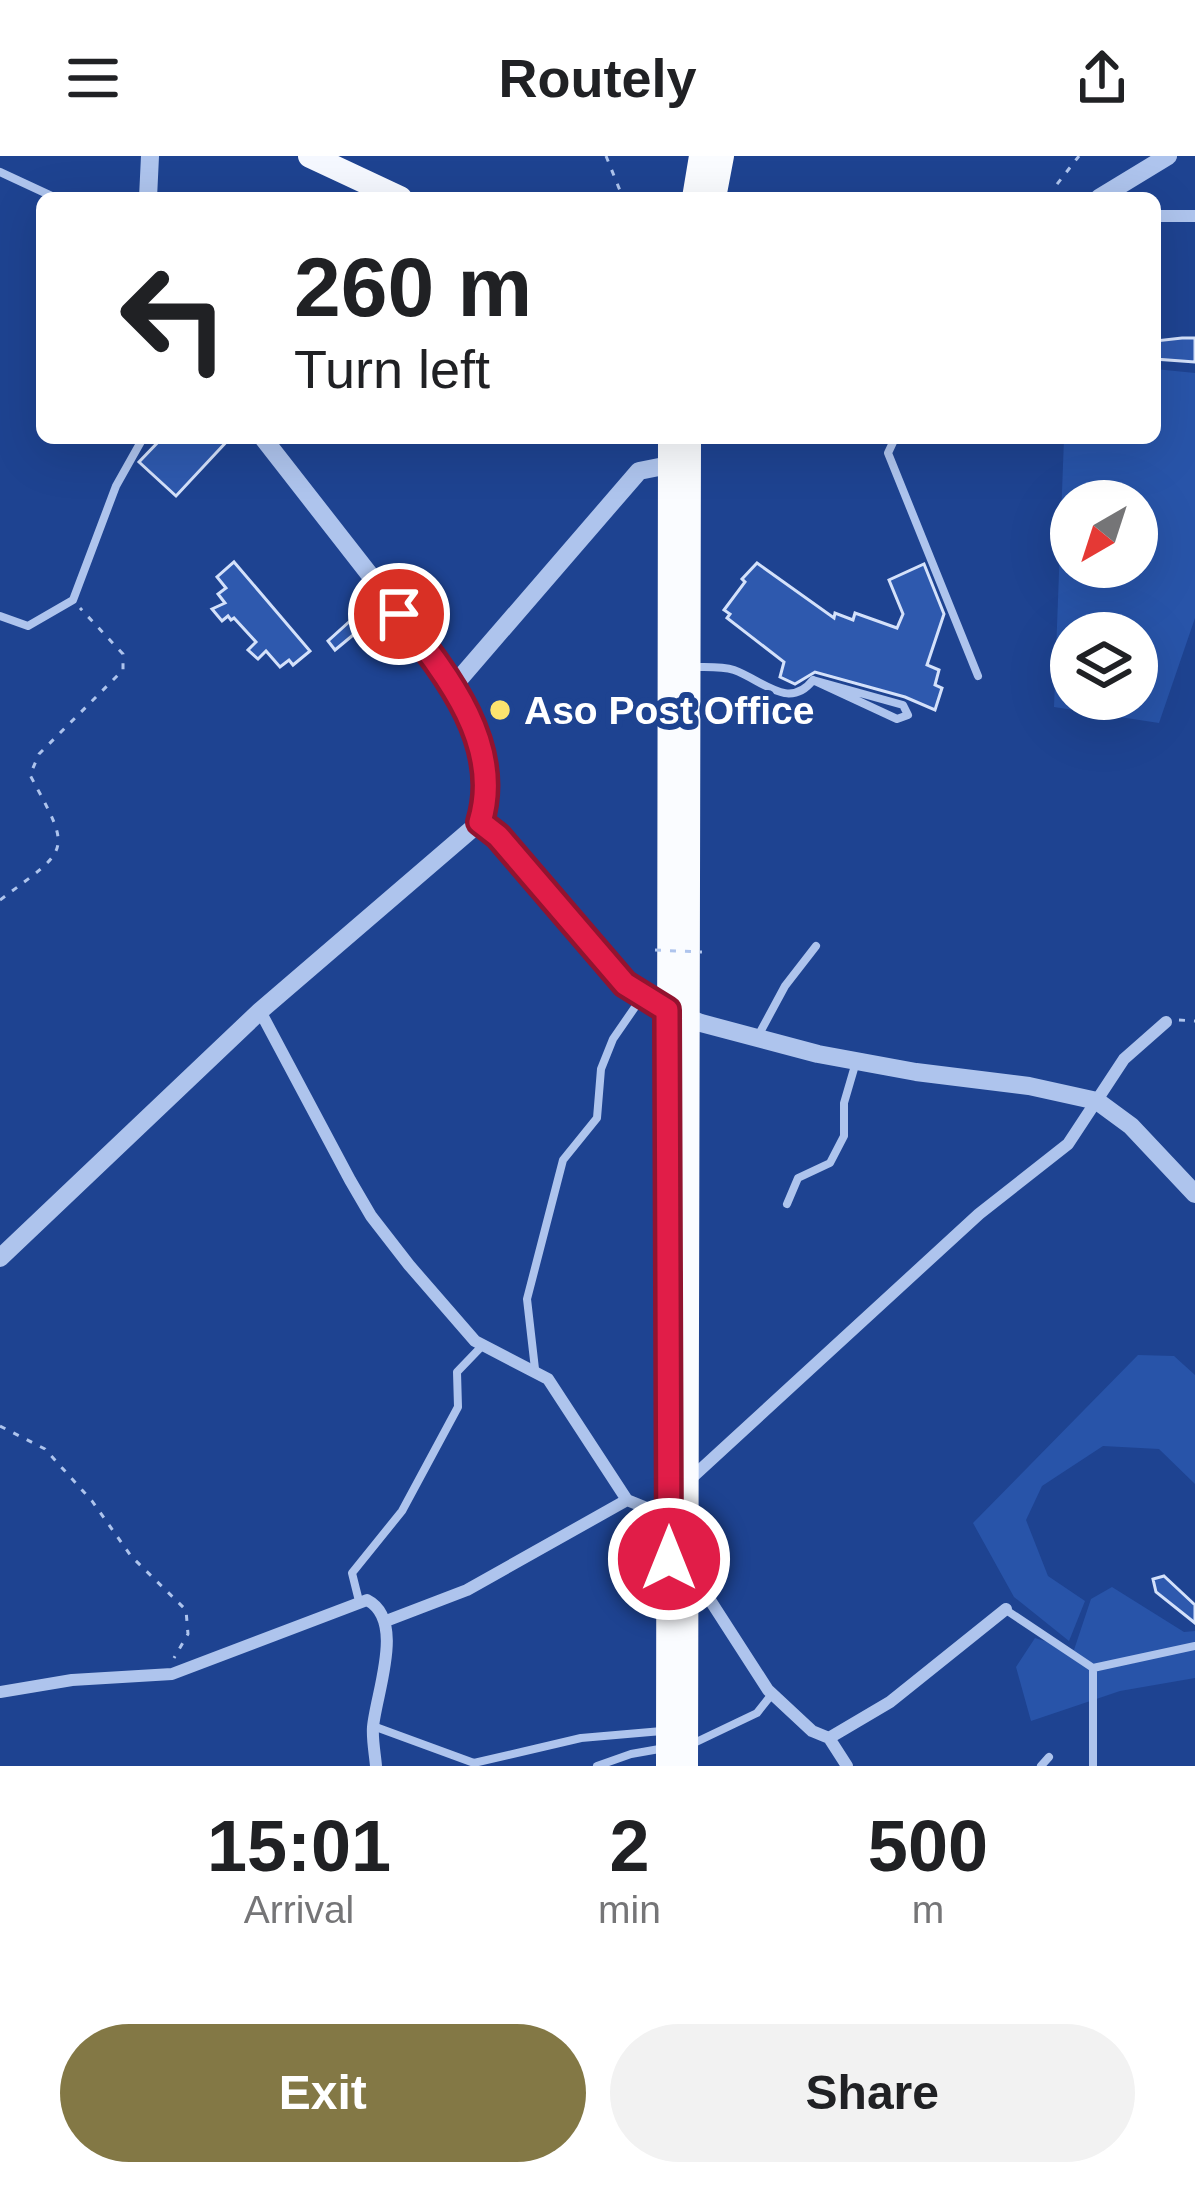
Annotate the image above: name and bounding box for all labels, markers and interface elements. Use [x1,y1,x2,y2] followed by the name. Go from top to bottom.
[60,45,126,111] icon: menu
[1069,45,1135,111] icon: share
[498,48,697,108] text: Routely
[96,240,252,396] icon: left
[294,240,532,334] text: 260 m
[294,339,490,399] text: Turn left
[1050,480,1158,588] north arrow
[1050,480,1158,720] map controls
[348,563,450,665] pin
[366,581,432,647] icon: arrive
[1050,612,1158,720] button: layers
[524,689,814,732] place label: Aso Post Office
[487,697,513,723] marker: Aso Post Office
[606,1496,732,1622] position arrow
[207,1806,391,1886] text: 15:01
[609,1806,650,1886] text: 2
[868,1806,988,1886] text: 500
[244,1888,354,1931] text: Arrival
[598,1888,661,1931] text: min
[912,1888,944,1931] text: m
[60,2024,586,2162] button: Exit
[610,2024,1135,2162] button: Share

